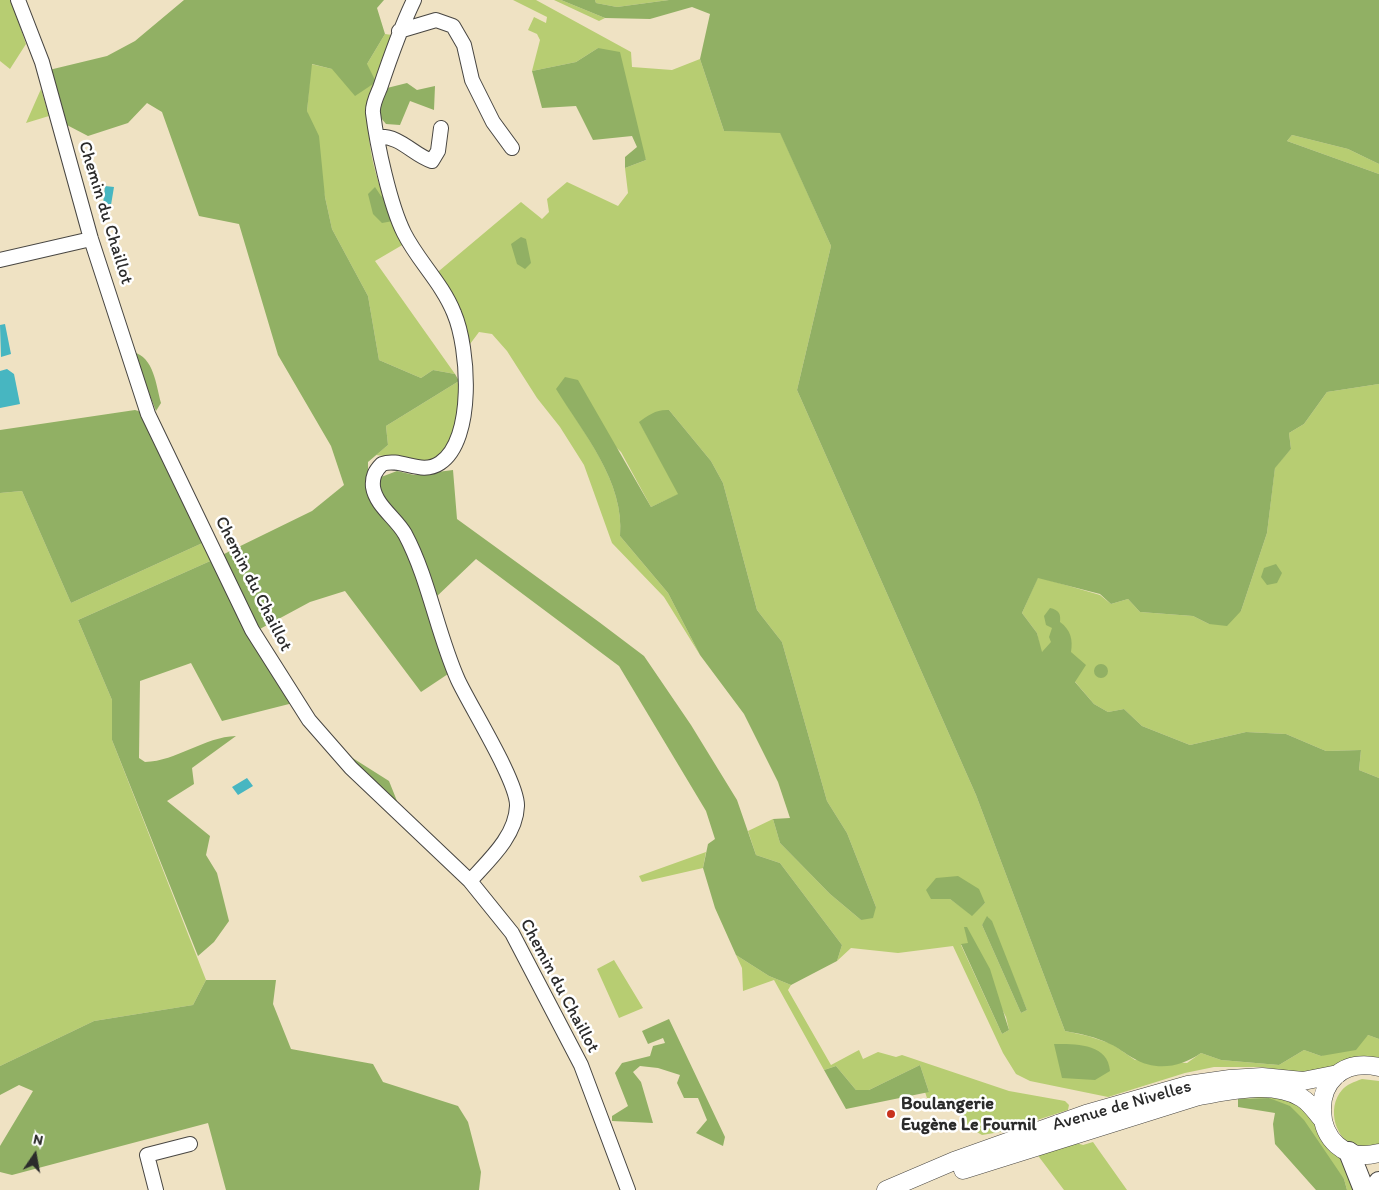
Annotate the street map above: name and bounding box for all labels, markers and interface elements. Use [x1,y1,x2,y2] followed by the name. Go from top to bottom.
[73,139,137,287] street label: Chemin du Chaillot
[210,513,296,655] street label: Chemin du Chaillot
[515,915,603,1057] street label: Chemin du Chaillot
[1050,1076,1194,1136] street label: Avenue de Nivelles
[901,1093,1037,1136] place label: Boulangerie Eugène Le Fournil
[885,1108,897,1120] marker: Boulangerie Eugène Le Fournil
[10,1130,60,1180] north arrow
[32,1131,45,1149] text: N

